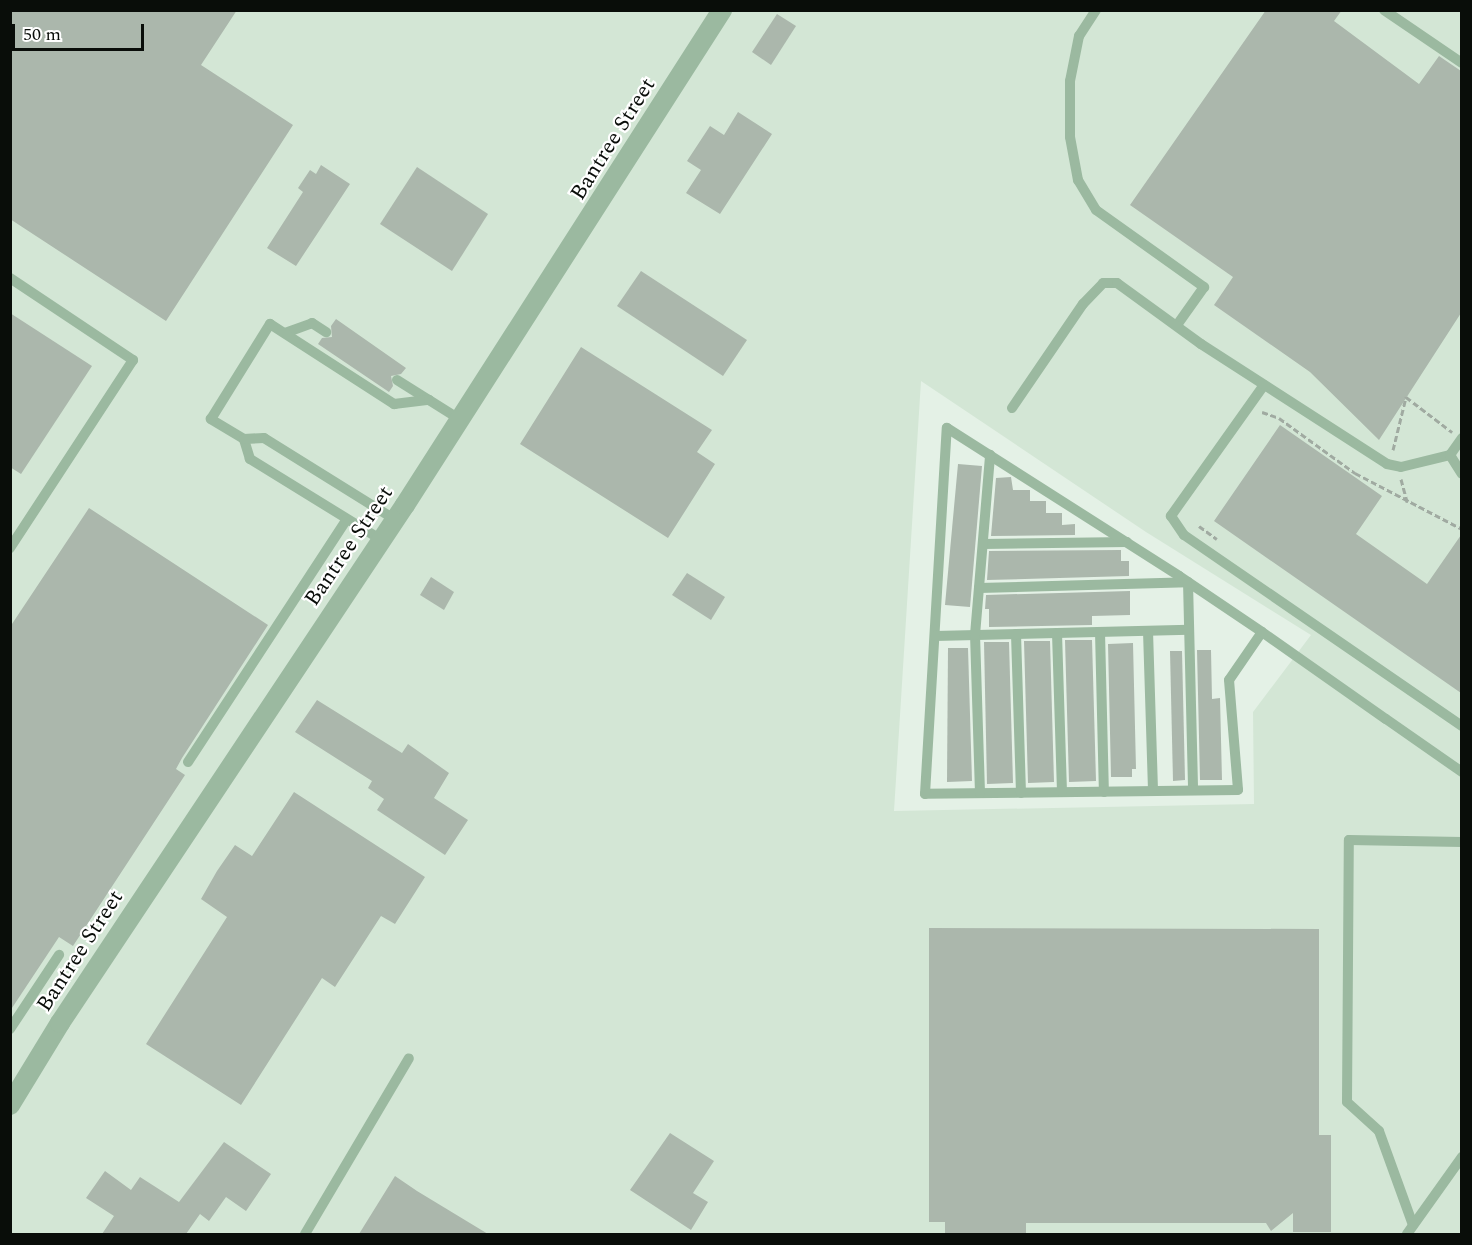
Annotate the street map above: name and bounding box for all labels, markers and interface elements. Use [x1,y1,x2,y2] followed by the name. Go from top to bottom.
[15,12,147,50] scale bar
[23,21,61,48] text: 50 m
[565,73,661,205] street label: Bantree Street
[299,481,399,611] street label: Bantree Street
[31,885,129,1017] street label: Bantree Street

